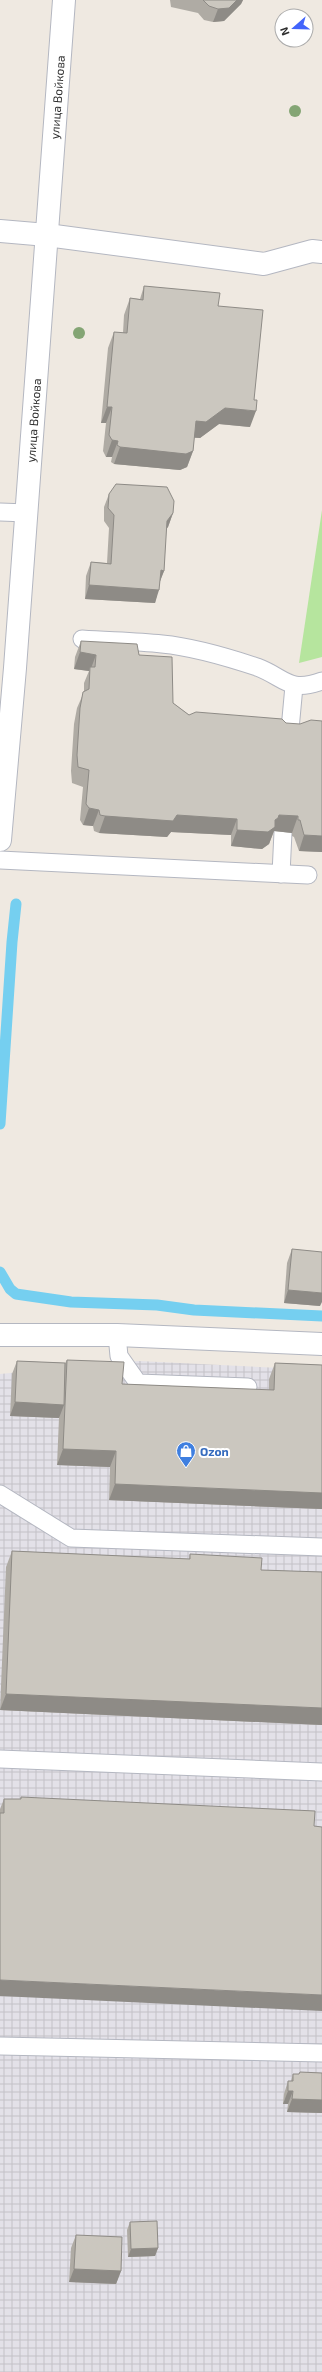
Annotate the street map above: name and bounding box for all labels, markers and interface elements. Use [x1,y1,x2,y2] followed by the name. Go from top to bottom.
[274,8,314,48] north arrow
[277,26,292,38] text: N
[47,55,67,140] street label: улица Войкова
[23,378,43,463] street label: улица Войкова
[175,1440,197,1468] shop icon: Ozon
[200,1444,229,1458] place label: Ozon

